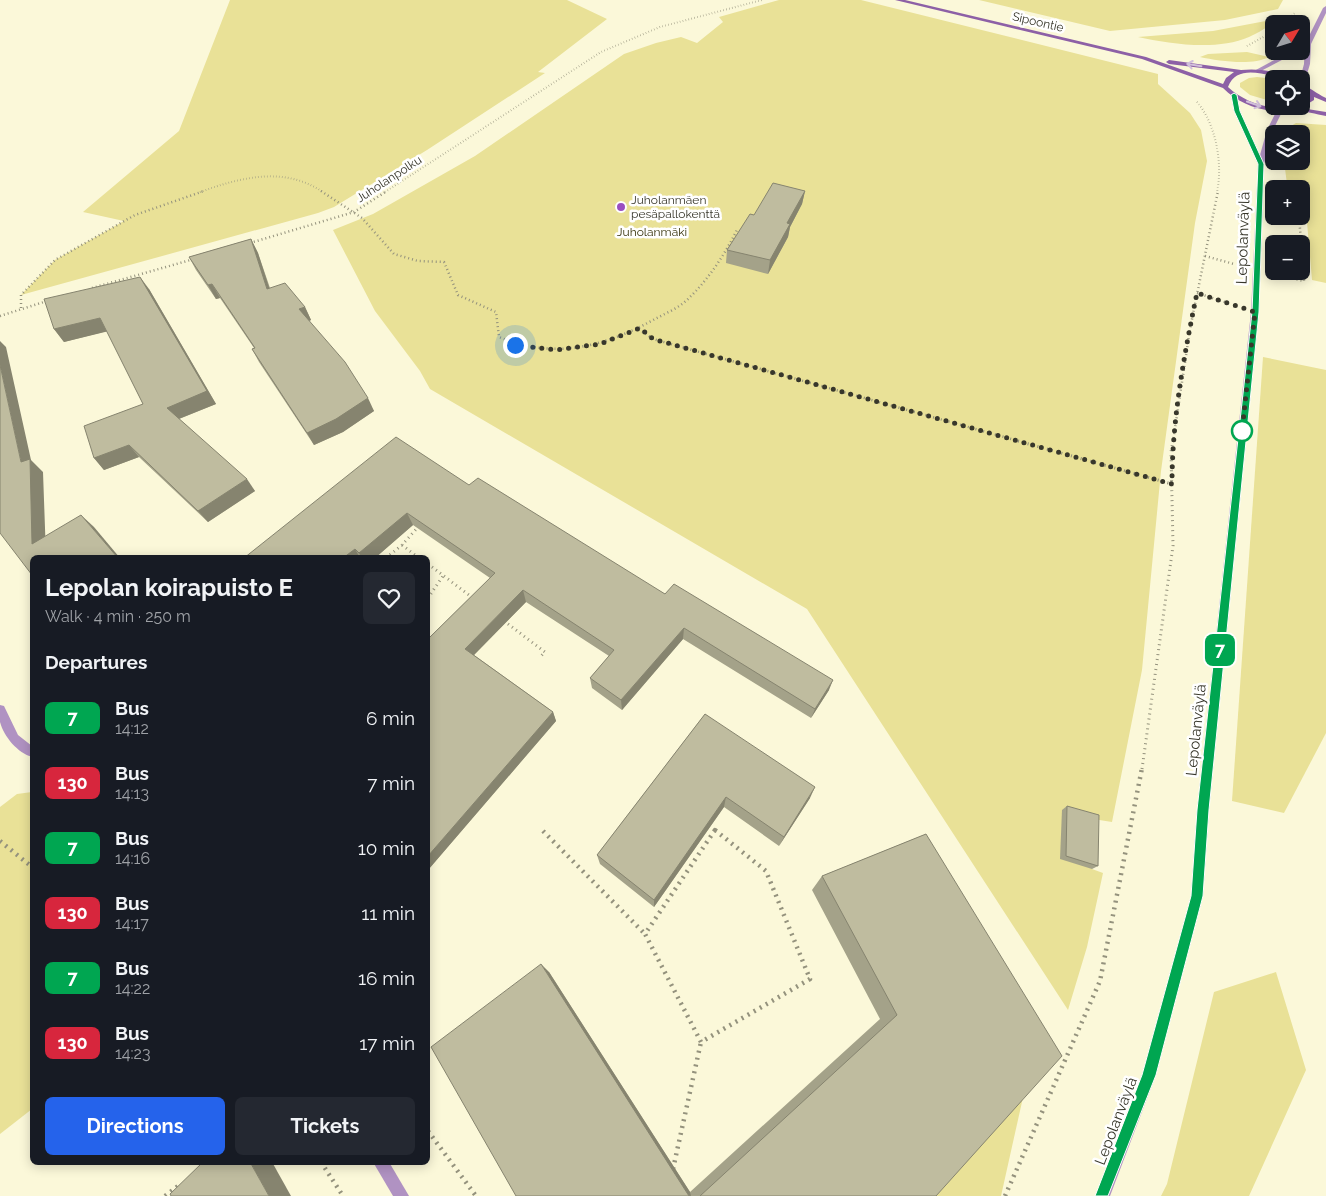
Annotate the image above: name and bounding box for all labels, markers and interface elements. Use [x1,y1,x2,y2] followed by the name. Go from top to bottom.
[1011,9,1065,35] street label: Sipoontie
[1265,15,1310,60] north arrow
[1265,15,1310,280] map controls
[1186,60,1202,70] one-way arrow
[1265,70,1310,115] button: locate
[1246,100,1262,109] one-way arrow
[1265,125,1310,170] button: layers
[354,153,424,205] street label: Juholanpolku
[1265,180,1310,225] button: +
[1232,191,1254,285] street label: Lepolanväylä
[631,193,720,221] place label: Juholanmäen pesäpallokenttä
[615,201,627,213] marker: Juholanmäen pesäpallokenttä
[617,225,687,239] park label: Juholanmäki
[1265,235,1310,280] button: −
[503,333,528,358] your location
[1231,420,1253,442] unlabelled marker
[363,572,415,624] button: heart
[45,573,293,602] text: Lepolan koirapuisto E
[45,607,191,626] text: Walk · 4 min · 250 m
[1204,634,1236,666] line badge: 7
[1215,639,1225,660] text: 7
[45,651,147,673] text: Departures
[1182,683,1210,777] street label: Lepolanväylä
[115,697,149,719] text: Bus
[67,707,78,728] text: 7
[366,707,415,729] text: 6 min
[115,719,149,738] text: 14:12
[115,762,149,784] text: Bus
[58,772,88,793] text: 130
[367,772,415,794] text: 7 min
[115,784,149,803] text: 14:13
[115,827,149,849] text: Bus
[67,837,78,858] text: 7
[358,837,415,859] text: 10 min
[115,849,150,868] text: 14:16
[115,892,149,914] text: Bus
[58,902,88,923] text: 130
[361,902,415,924] text: 11 min
[115,914,149,933] text: 14:17
[115,957,149,979] text: Bus
[67,967,78,988] text: 7
[358,967,415,989] text: 16 min
[115,979,150,998] text: 14:22
[115,1022,149,1044] text: Bus
[58,1032,88,1053] text: 130
[359,1032,415,1054] text: 17 min
[115,1044,150,1063] text: 14:23
[1091,1075,1141,1167] street label: Lepolanväylä
[45,1097,225,1155] button: Directions
[235,1097,415,1155] button: Tickets

